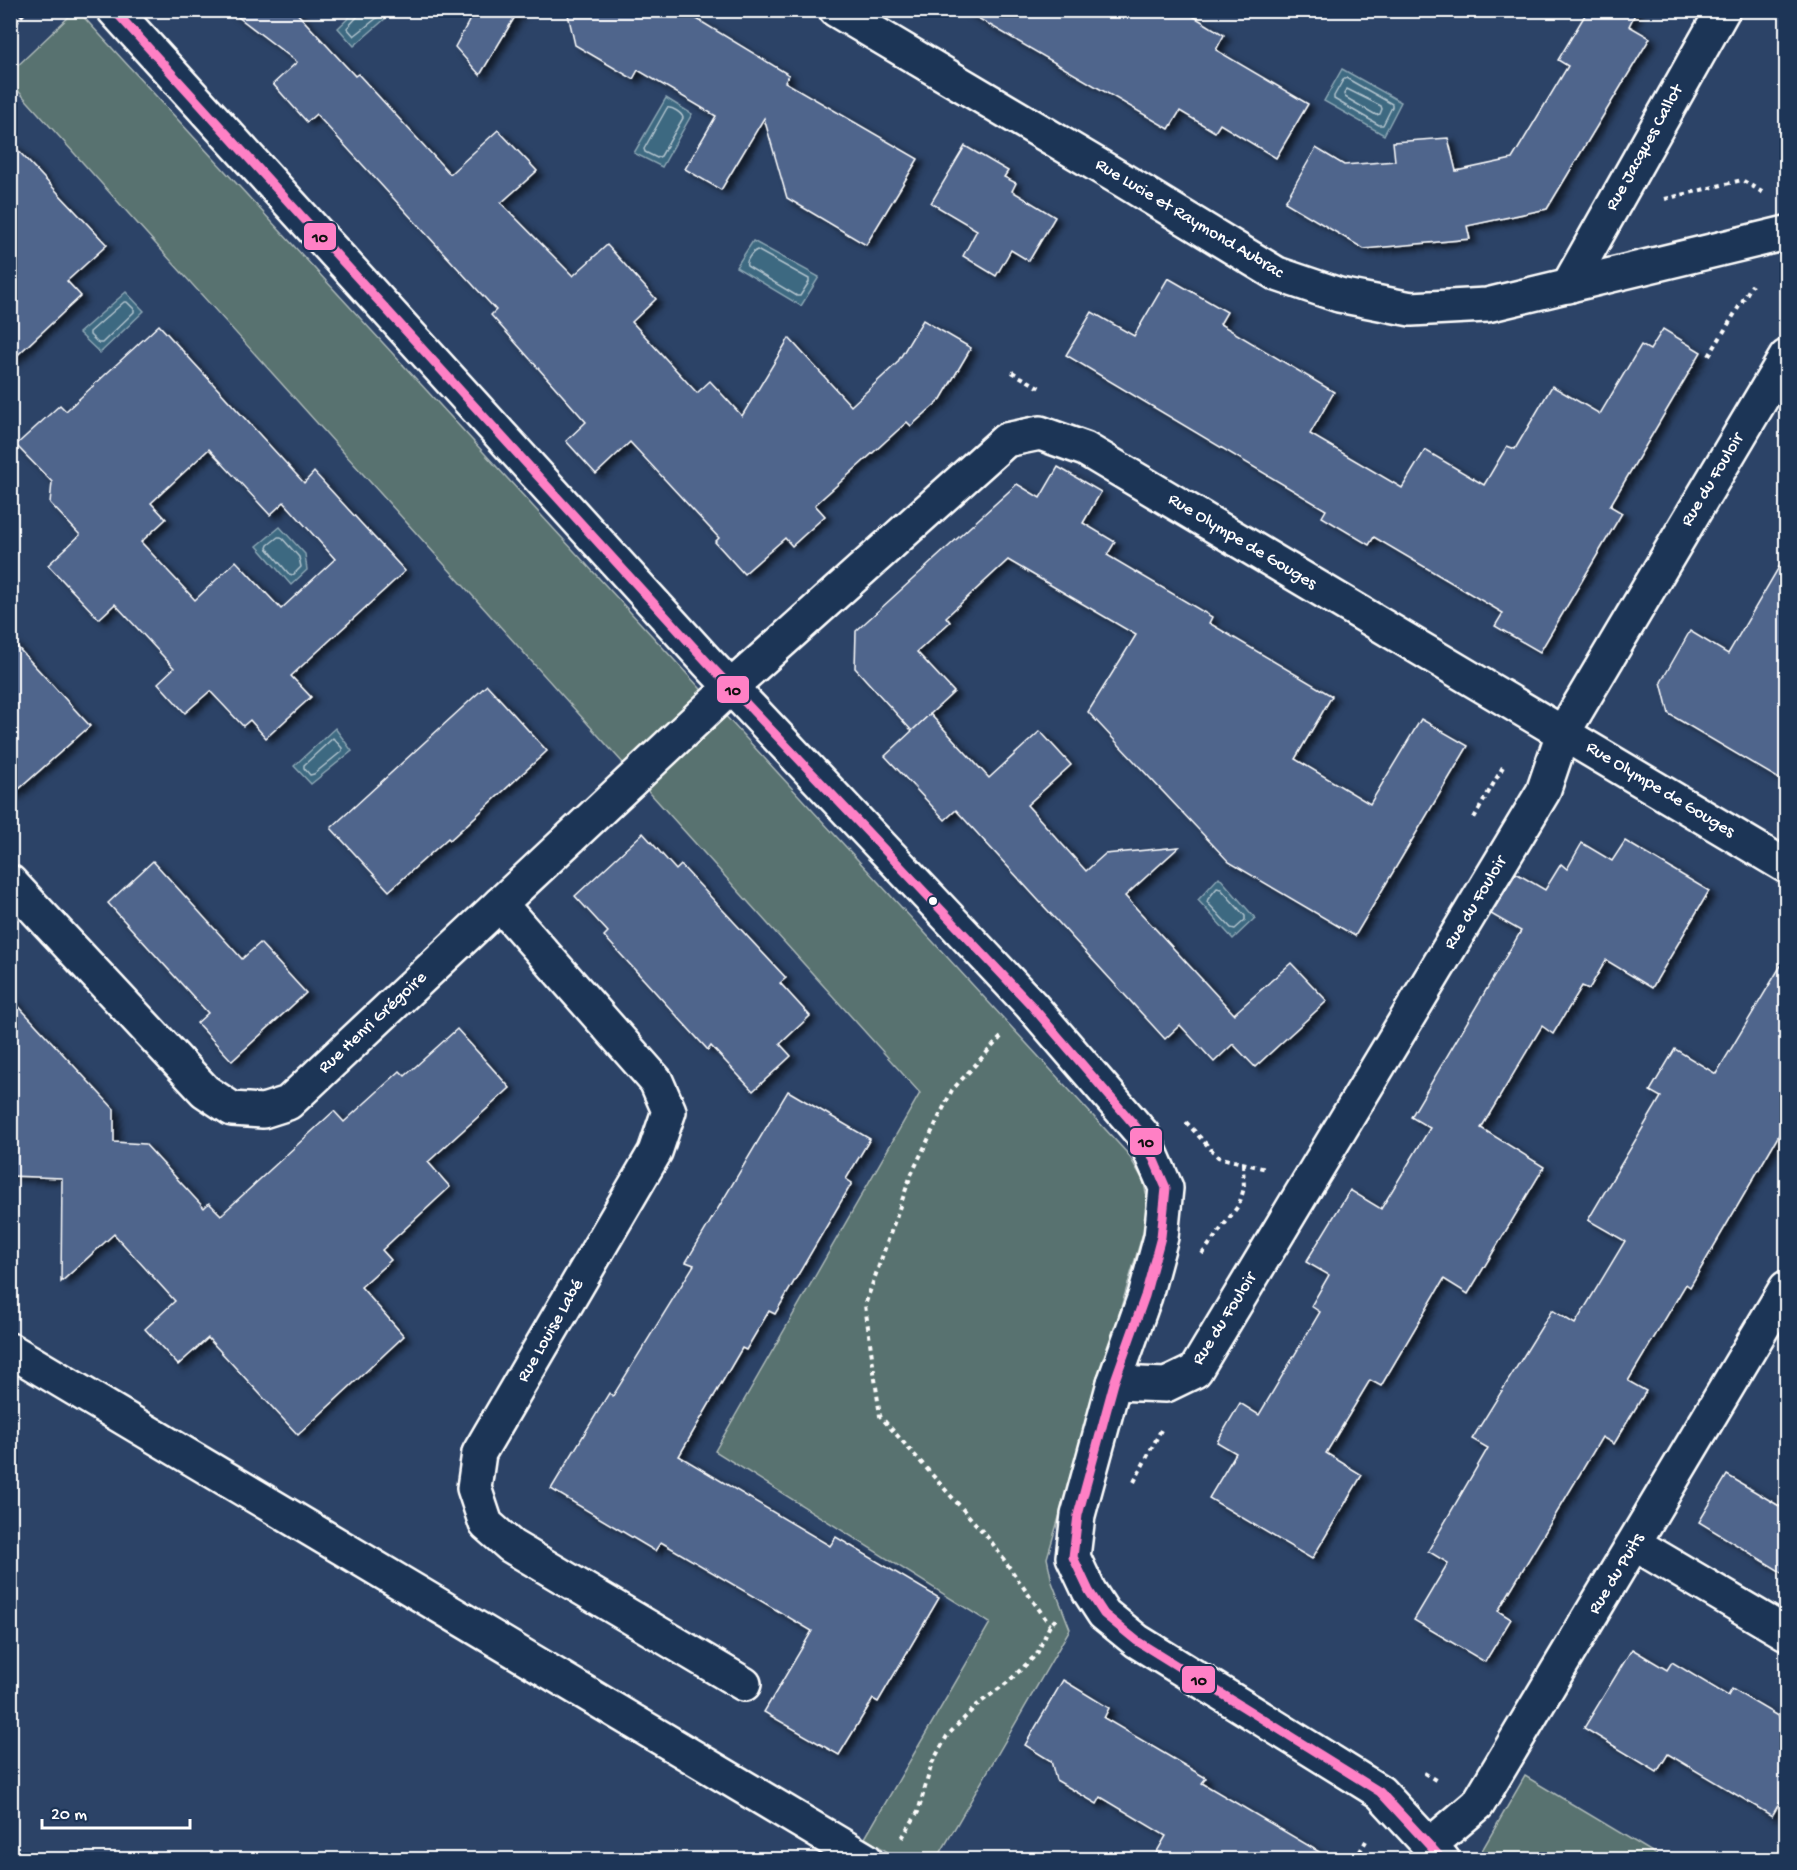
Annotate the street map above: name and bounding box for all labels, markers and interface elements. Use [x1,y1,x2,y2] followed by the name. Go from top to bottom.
[1602,80,1689,215] street label: Rue Jacques Callot
[1091,154,1288,284] street label: Rue Lucie et Raymond Aubrac
[303,222,337,251] line badge: 10
[311,230,328,249] text: 10
[1677,428,1750,531] street label: Rue du Fouloir
[1164,489,1321,595] street label: Rue Olympe de Gouges
[716,675,750,704] line badge: 10
[724,683,741,702] text: 10
[1582,737,1739,843] street label: Rue Olympe de Gouges
[1440,851,1513,954] street label: Rue du Fouloir
[927,895,939,907] unlabelled marker
[315,967,432,1079] street label: Rue Henri Grégoire
[1129,1127,1163,1156] line badge: 10
[1137,1135,1154,1154] text: 10
[1188,1267,1263,1369] street label: Rue du Fouloir
[513,1275,589,1386] street label: Rue Louise Labé
[1585,1528,1650,1618] street label: Rue du Puits
[1181,1665,1216,1694] line badge: 10
[1190,1673,1207,1692] text: 10
[42,1792,190,1830] scale bar
[51,1805,87,1826] text: 20 m

